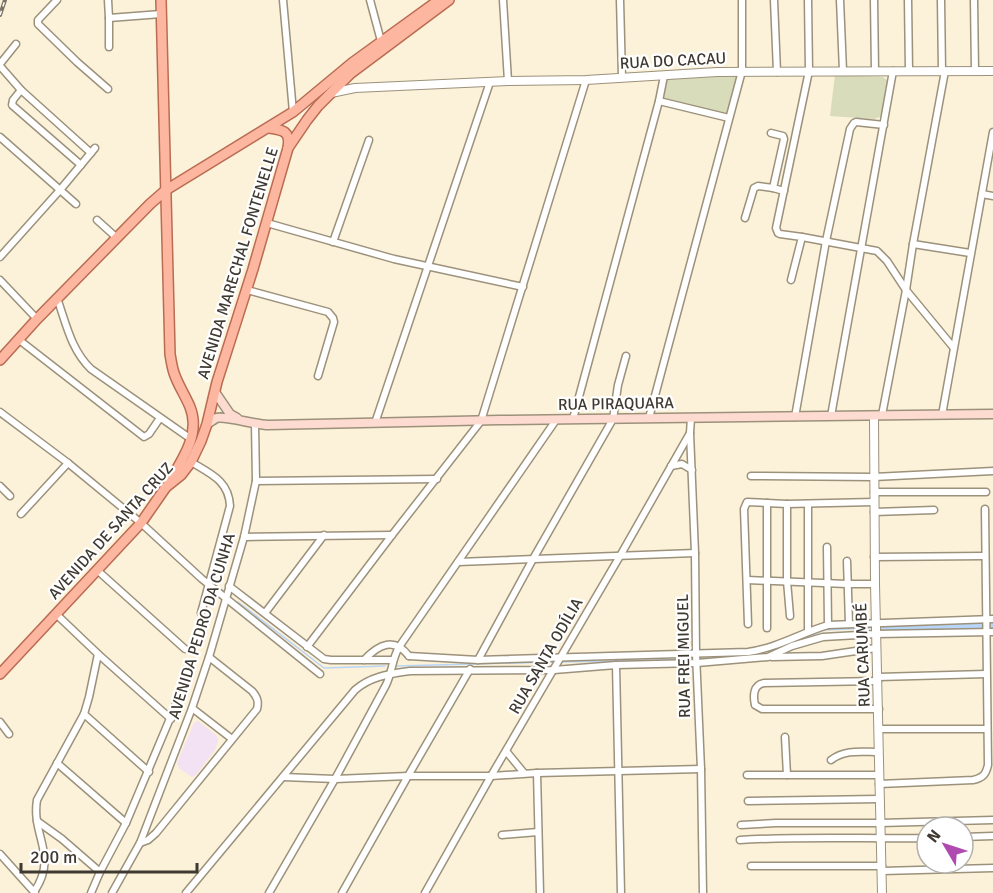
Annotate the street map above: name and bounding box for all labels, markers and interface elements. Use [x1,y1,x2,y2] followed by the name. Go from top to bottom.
[619,48,727,74] street label: RUA DO CACAU
[193,145,283,381] street label: AVENIDA MARECHAL FONTENELLE
[558,393,674,415] street label: RUA PIRAQUARA
[44,458,178,604] street label: AVENIDA DE SANTA CRUZ
[164,530,240,721] street label: AVENIDA PEDRO DA CUNHA
[505,594,588,718] street label: RUA SANTA ODÍLIA
[673,594,695,718] street label: RUA FREI MIGUEL
[851,603,875,707] street label: RUA CARUMBÉ
[915,815,975,875] north arrow
[923,826,945,847] text: N
[21,836,196,874] scale bar
[30,846,77,868] text: 200 m

